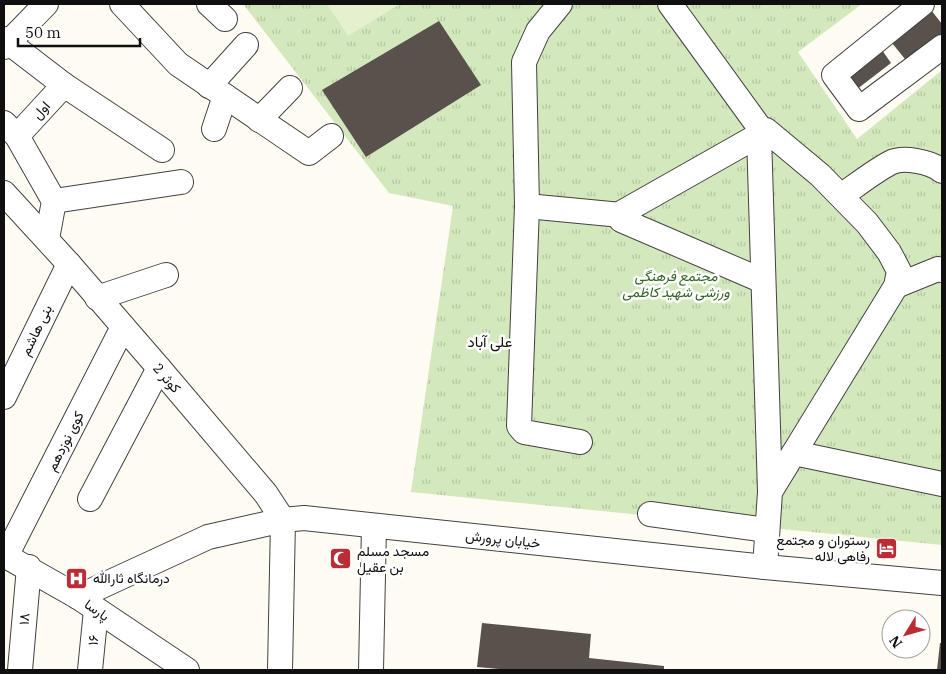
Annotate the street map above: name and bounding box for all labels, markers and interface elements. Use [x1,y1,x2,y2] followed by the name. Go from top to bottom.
[18,15,140,47] scale bar
[25,23,61,42] text: 50 m
[28,97,55,124] street label: اول
[622,267,730,301] park label: مجتمع فرهنگی ورزشی شهید کاظمی
[16,302,56,358] street label: بنی هاشم
[468,332,513,352] district label: علی آباد
[149,359,185,397] street label: کوثر 2
[42,408,88,474] street label: کوی نوزدهم
[465,526,541,553] street label: خیابان پرورش
[776,531,870,565] place label: رستوران و مجتمع رفاهی لاله
[874,536,898,560] hotel icon: رستوران و مجتمع رفاهی لاله
[357,542,429,576] place label: مسجد مسلم بن عقیل
[329,547,353,571] mosque icon: مسجد مسلم بن عقیل
[65,566,89,590] hospital icon: درمانگاه ثارالله
[93,569,170,587] place label: درمانگاه ثارالله
[80,595,113,626] street label: پارسا
[881,609,931,659] north arrow
[14,612,34,626] street label: ۱۸
[885,632,906,652] text: N
[83,633,103,646] street label: ۱۶

